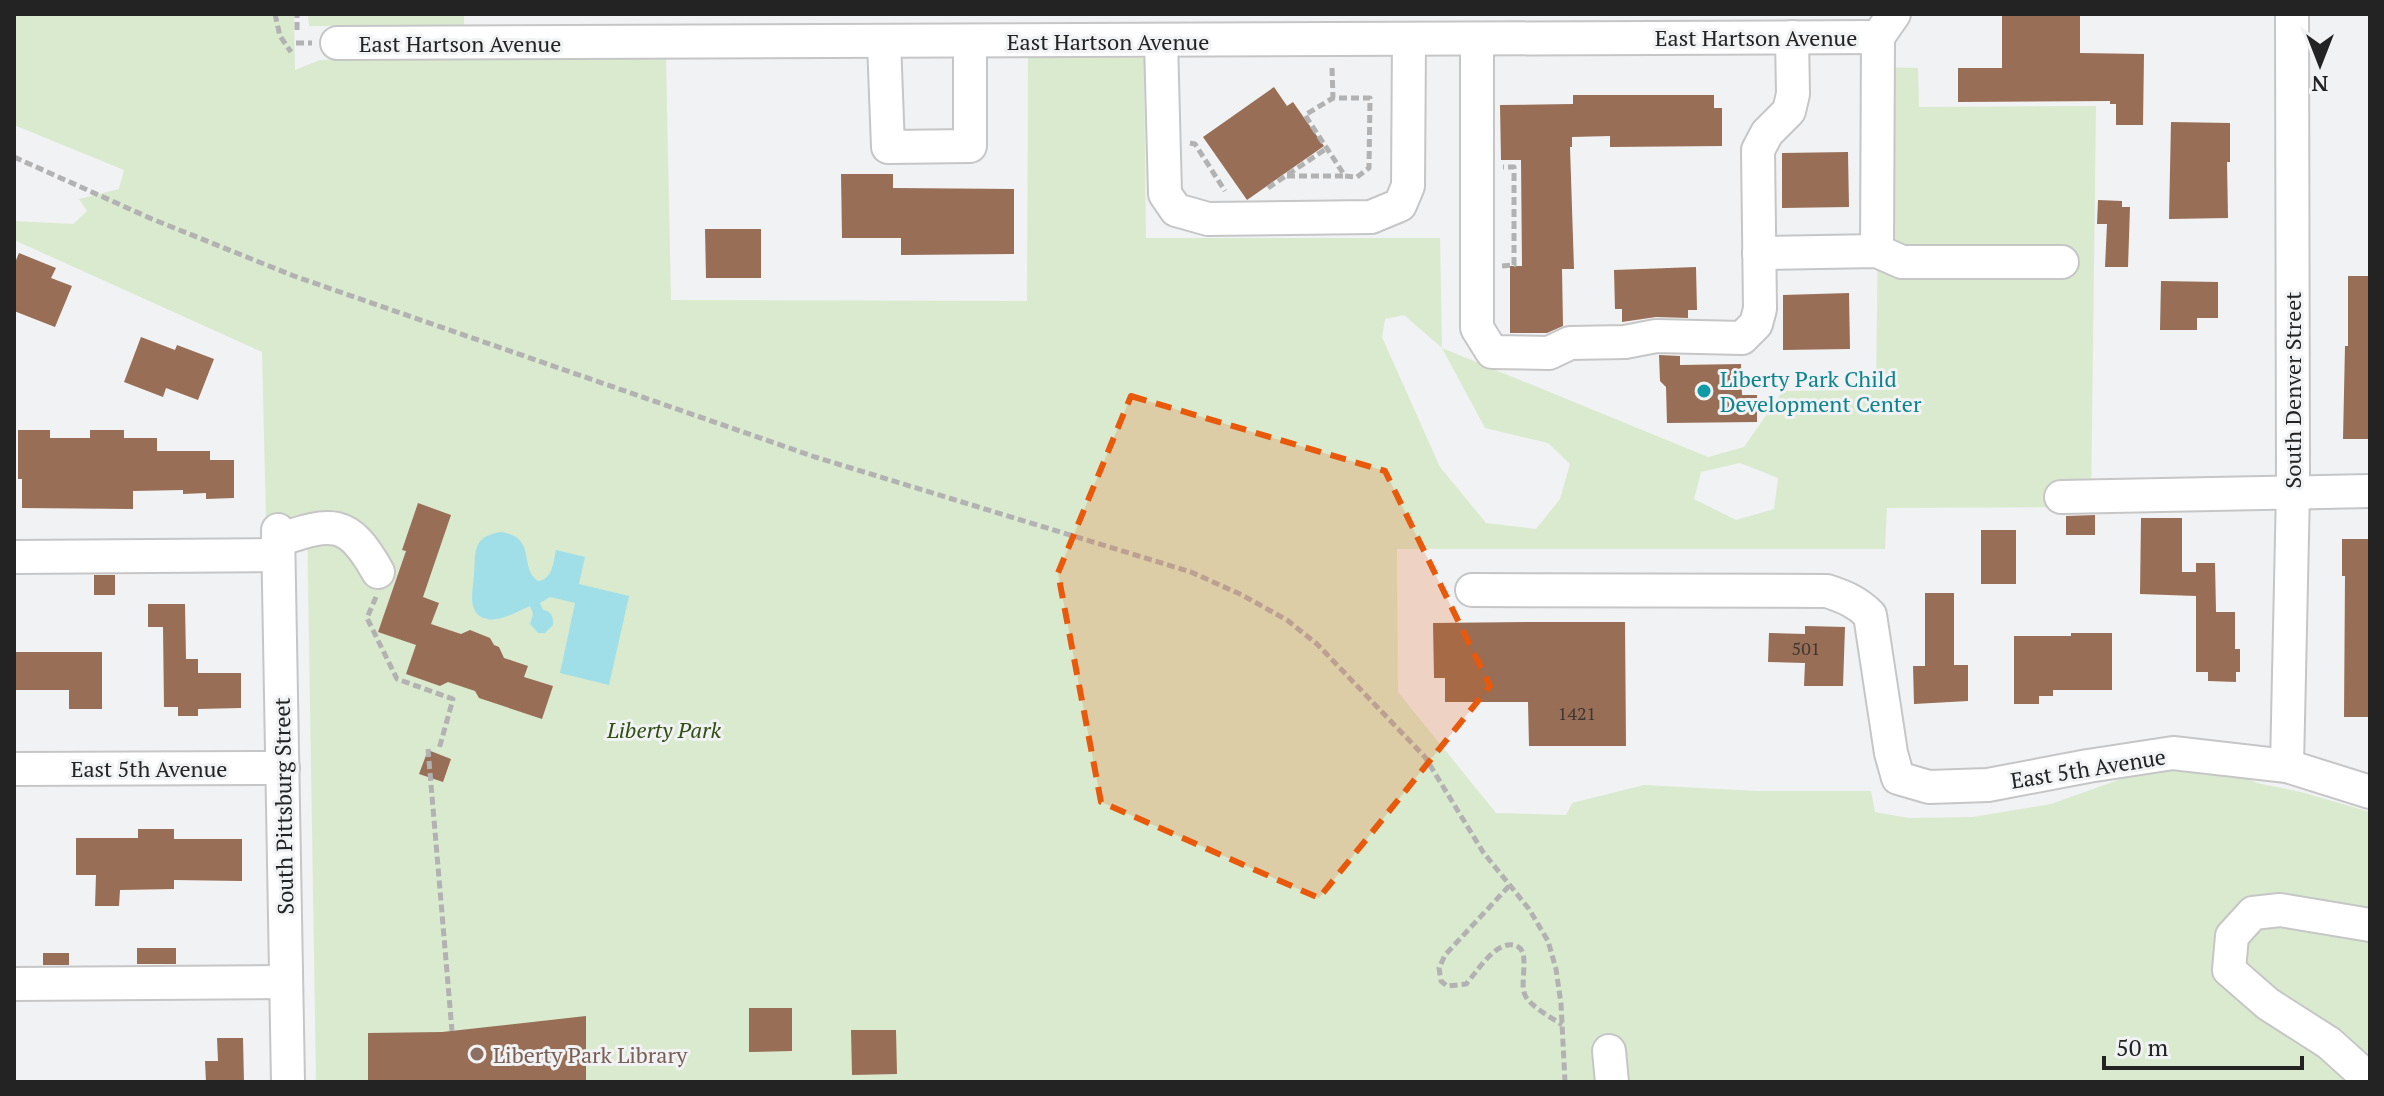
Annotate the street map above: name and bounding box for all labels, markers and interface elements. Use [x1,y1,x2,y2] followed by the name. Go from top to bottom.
[1655,23,1857,52] street label: East Hartson Avenue
[2280,24,2360,104] north arrow
[1007,27,1209,56] street label: East Hartson Avenue
[359,29,561,58] street label: East Hartson Avenue
[2311,70,2328,99] text: N
[2278,291,2307,489] street label: South Denver Street
[1720,364,1922,418] place label: Liberty Park Child Development Center
[1695,382,1713,400] marker: Liberty Park Child Development Center
[1792,636,1820,660] house number: 501
[267,697,299,915] street label: South Pittsburg Street
[1558,701,1596,725] house number: 1421
[606,715,722,744] park label: Liberty Park
[2008,741,2168,795] street label: East 5th Avenue
[71,754,227,783] street label: East 5th Avenue
[2104,1020,2302,1070] scale bar
[2116,1031,2168,1063] text: 50 m
[493,1040,688,1069] place label: Liberty Park Library
[468,1045,486,1063] marker: Liberty Park Library

